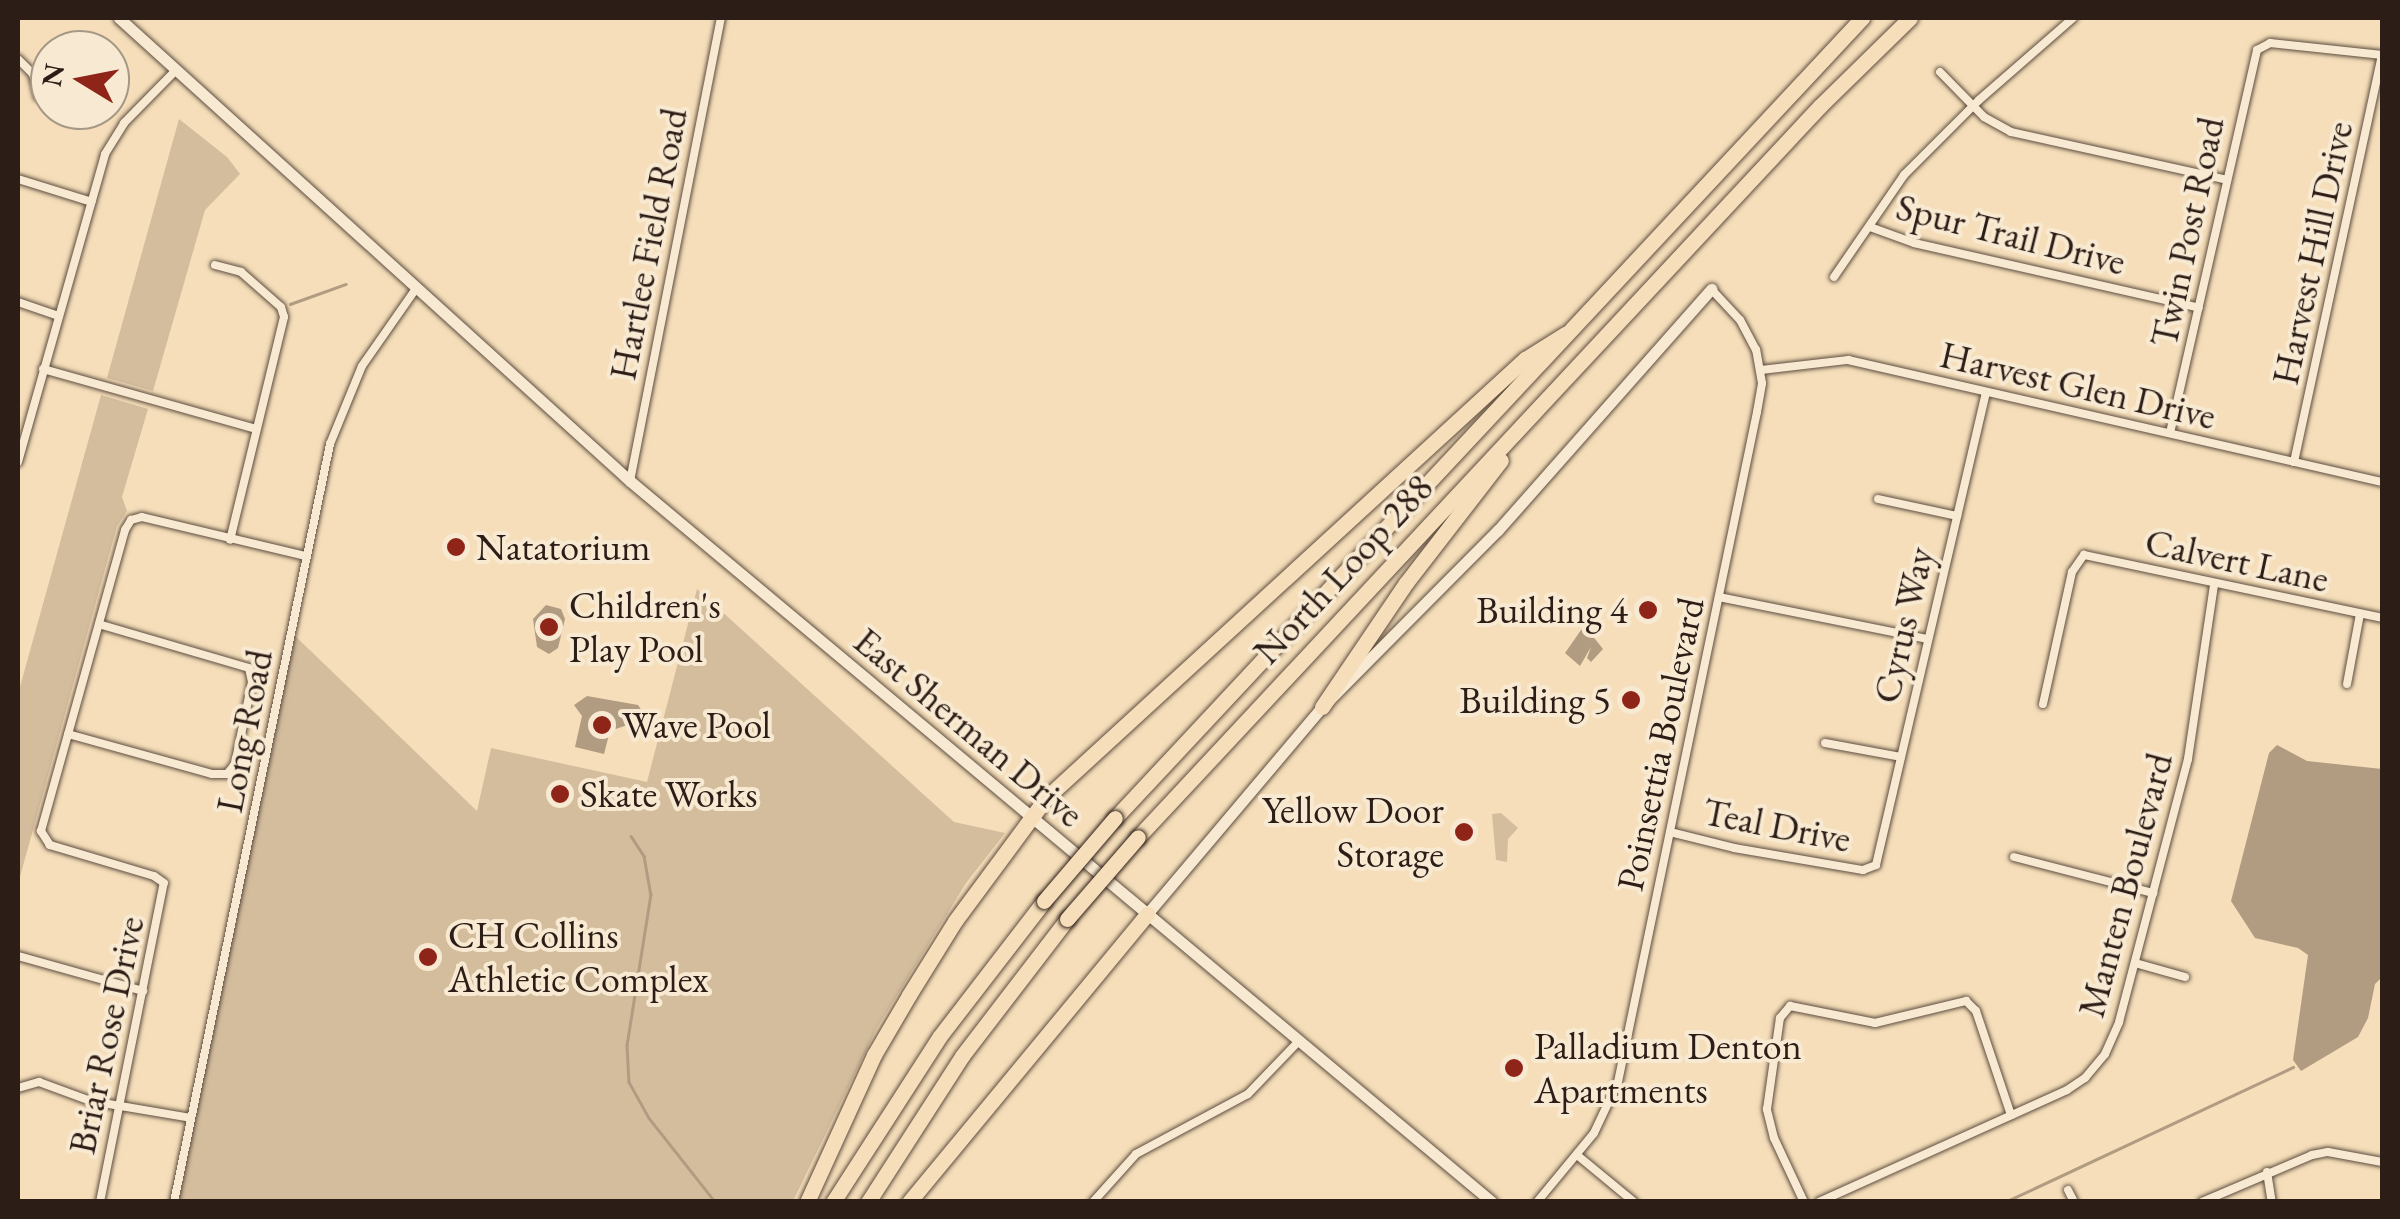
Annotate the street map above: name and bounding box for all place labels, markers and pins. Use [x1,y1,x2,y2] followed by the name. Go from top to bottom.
[476,524,651,570] place label: Natatorium
[445,536,467,558] marker: Natatorium
[569,582,721,672] place label: Children's Play Pool
[1476,587,1628,633] place label: Building 4
[1637,599,1659,621] marker: Building 4
[538,616,560,638] marker: Children's Play Pool
[1459,677,1611,723] place label: Building 5
[1620,689,1642,711] marker: Building 5
[622,702,771,748] place label: Wave Pool
[591,714,613,736] marker: Wave Pool
[580,771,758,817] place label: Skate Works
[549,783,571,805] marker: Skate Works
[1262,787,1444,876] place label: Yellow Door Storage
[1453,821,1475,843] marker: Yellow Door Storage
[448,912,708,1002] place label: CH Collins Athletic Complex
[417,946,439,968] marker: CH Collins Athletic Complex
[1534,1023,1802,1112] place label: Palladium Denton Apartments
[1503,1057,1525,1079] marker: Palladium Denton Apartments

